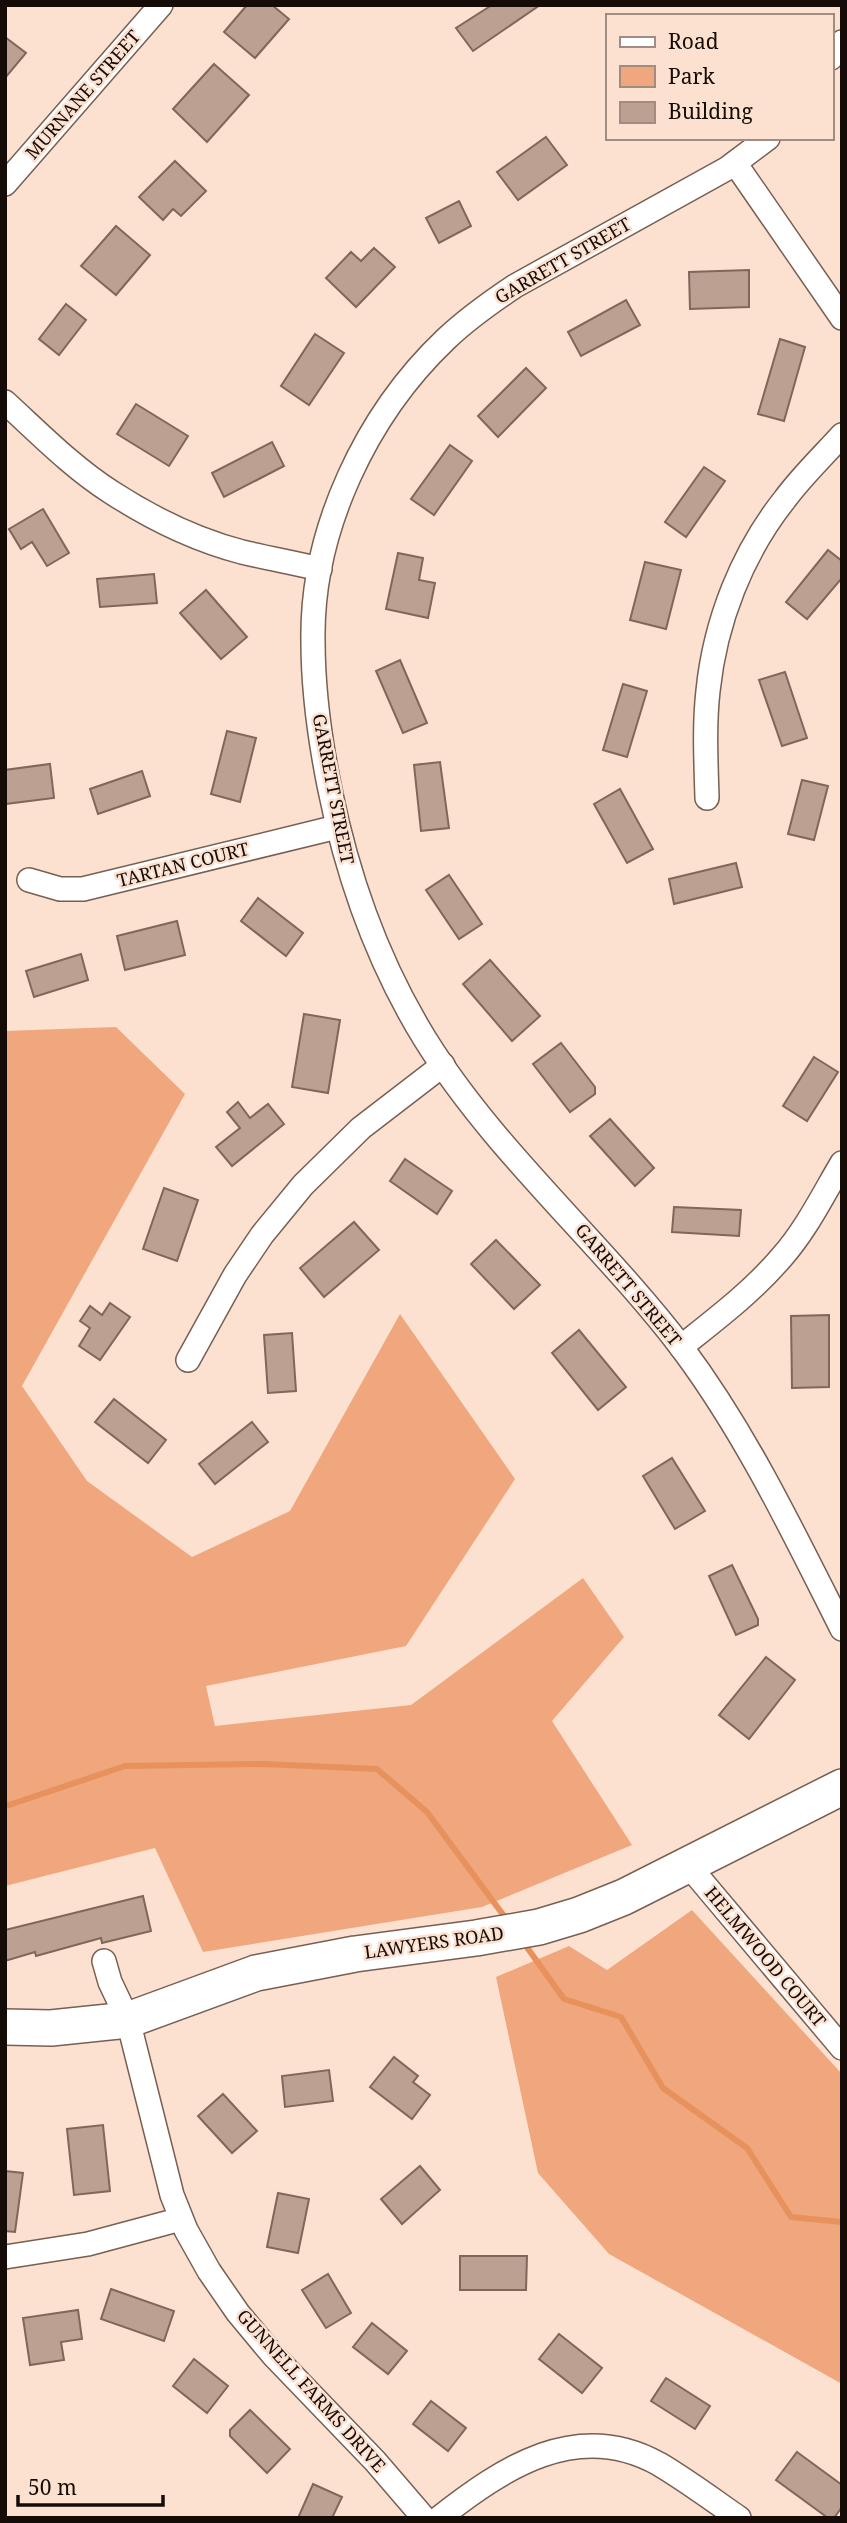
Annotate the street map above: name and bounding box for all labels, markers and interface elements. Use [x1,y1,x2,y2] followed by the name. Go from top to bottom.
[606,14,833,140] legend
[20,25,145,164] street label: MURNANE STREET
[668,27,719,55] text: Road
[668,62,715,90] text: Park
[668,97,753,125] text: Building
[490,212,635,309] street label: GARRETT STREET
[308,711,360,866] street label: GARRETT STREET
[114,836,251,892] street label: TARTAN COURT
[570,1218,687,1351] street label: GARRETT STREET
[700,1881,832,2032] street label: HELMWOOD COURT
[363,1920,505,1964] street label: LAWYERS ROAD
[232,2304,391,2477] street label: GUNNELL FARMS DRIVE
[18,2464,163,2508] scale bar
[28,2473,77,2501] text: 50 m

